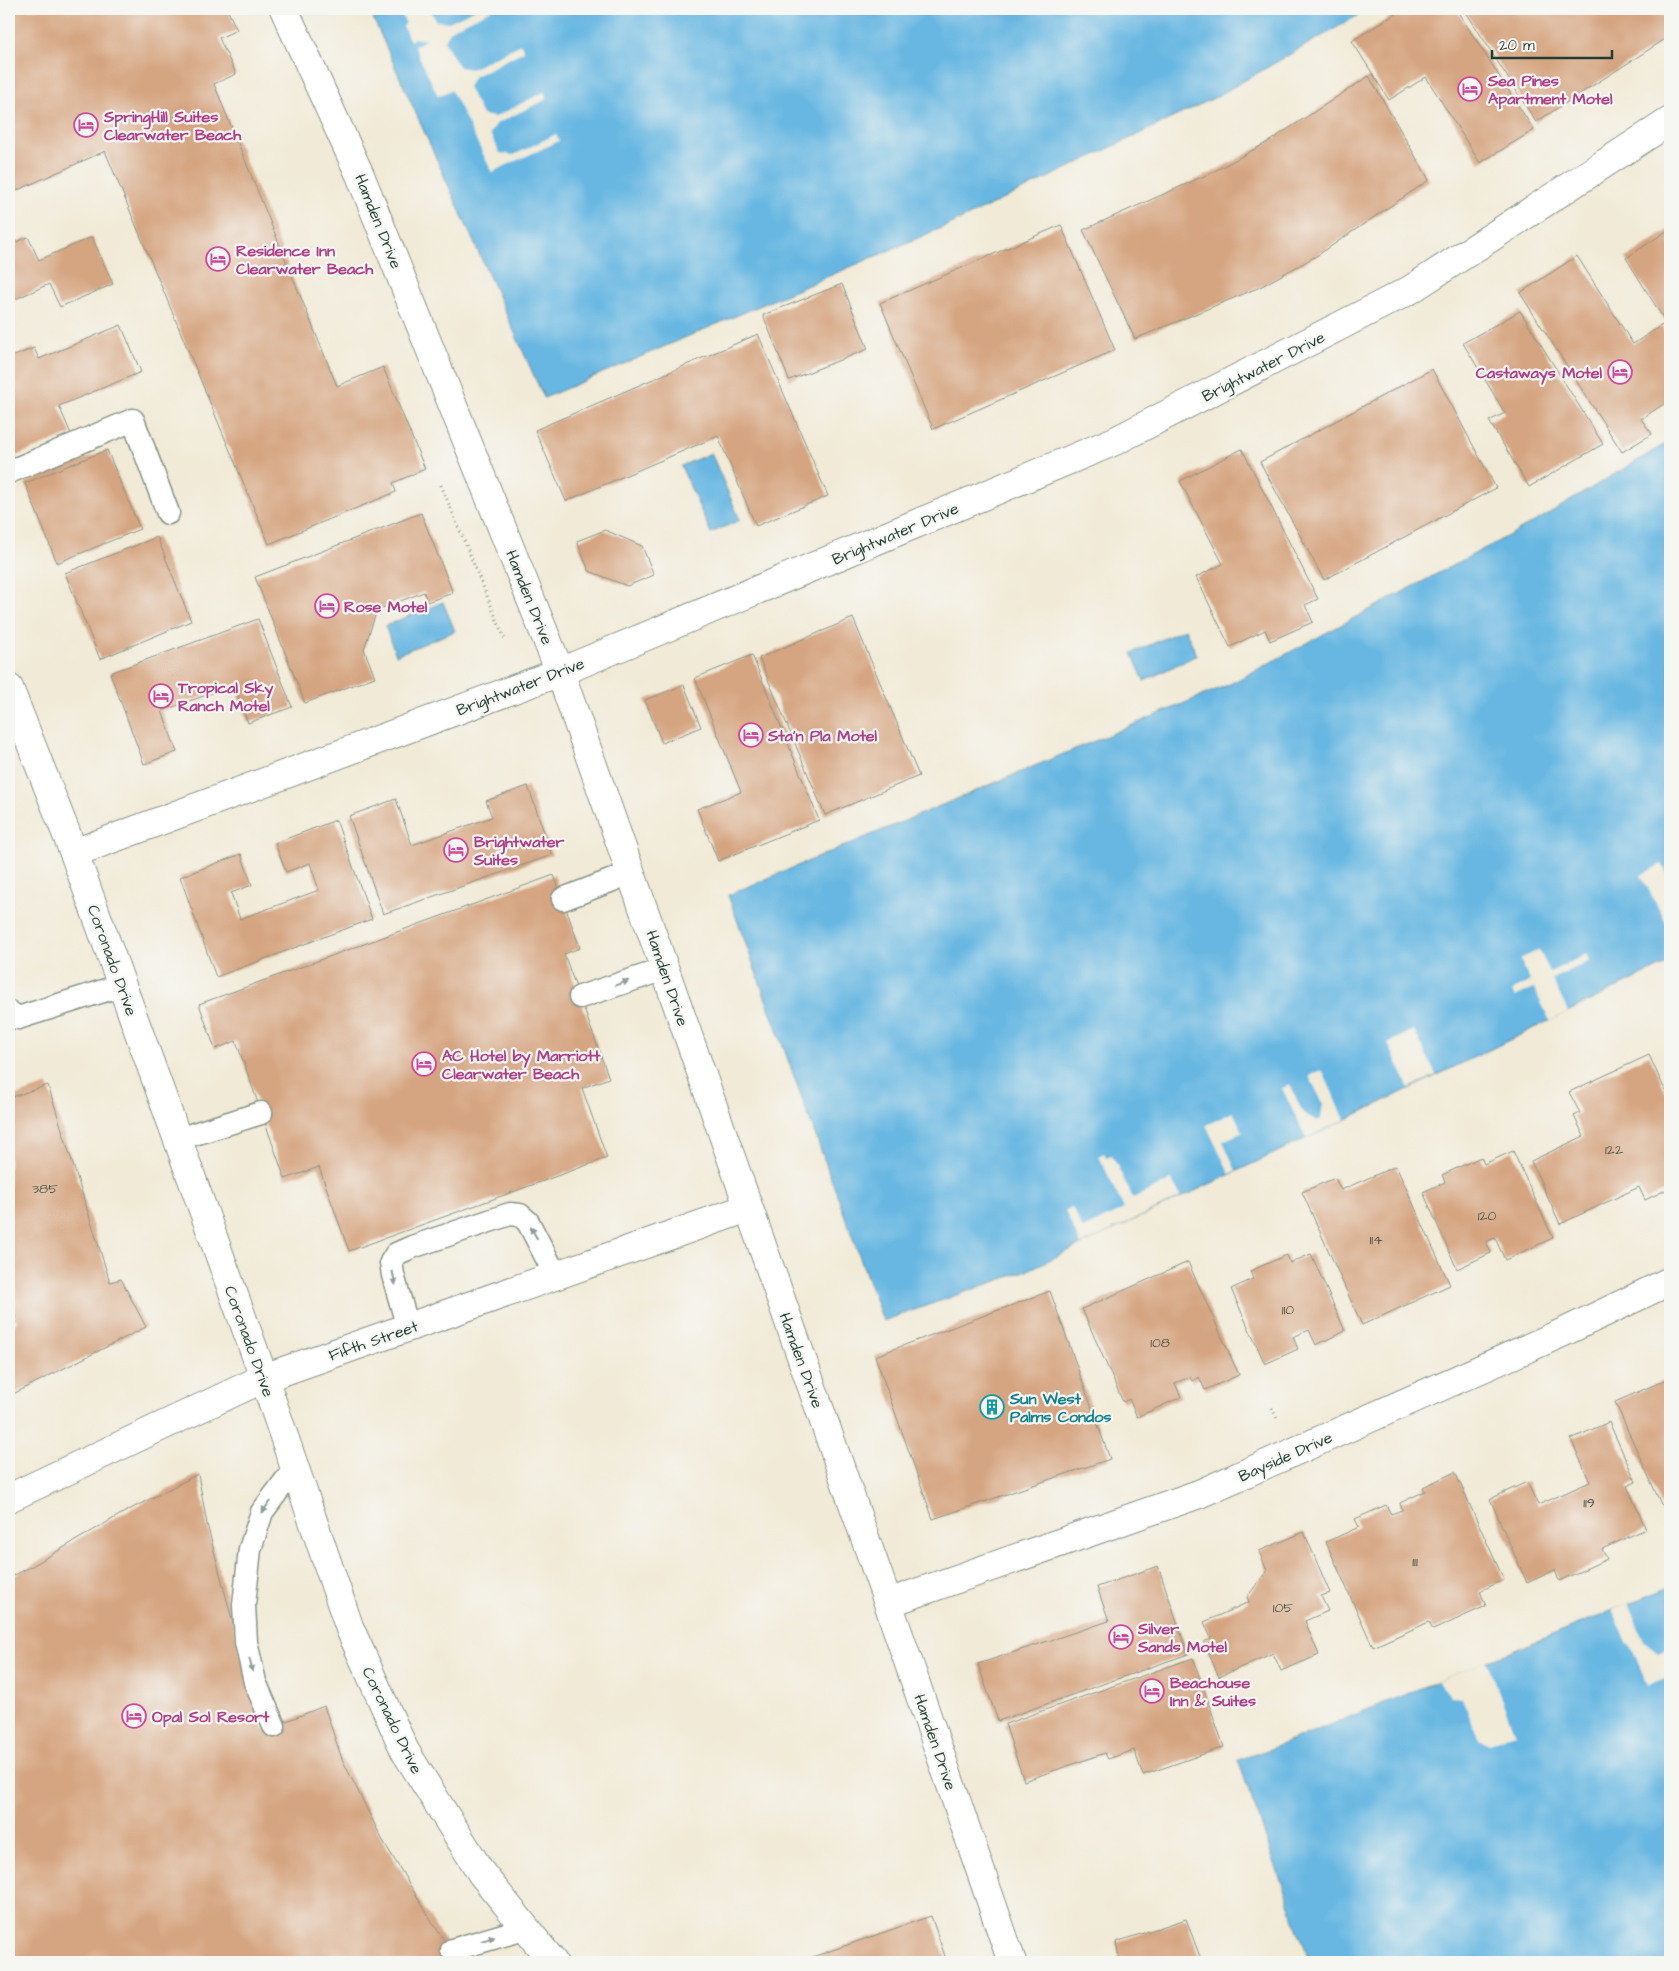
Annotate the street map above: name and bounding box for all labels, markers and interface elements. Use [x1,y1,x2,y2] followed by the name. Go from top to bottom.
[1492,28,1612,60] scale bar
[1499,35,1535,56] text: 20 m
[1487,70,1613,110] place label: Sea Pines Apartment Motel
[1457,76,1483,102] hotel icon: Sea Pines Apartment Motel
[103,106,242,146] place label: SpringHill Suites Clearwater Beach
[73,112,99,138] hotel icon: SpringHill Suites Clearwater Beach
[349,171,407,272] street label: Hamden Drive
[236,240,374,280] place label: Residence Inn Clearwater Beach
[205,246,231,272] hotel icon: Residence Inn Clearwater Beach
[1198,326,1329,408] street label: Brightwater Drive
[1607,359,1633,385] hotel icon: Castaways Motel
[1476,362,1602,385] place label: Castaways Motel
[829,497,963,571] street label: Brightwater Drive
[500,547,558,648] street label: Hamden Drive
[314,593,340,619] hotel icon: Rose Motel
[344,596,428,618] place label: Rose Motel
[453,652,588,722] street label: Brightwater Drive
[177,677,273,717] place label: Tropical Sky Ranch Motel
[148,683,174,709] hotel icon: Tropical Sky Ranch Motel
[738,722,764,748] hotel icon: Sta'n Pla Motel
[767,725,878,747] place label: Sta'n Pla Motel
[473,831,564,871] place label: Brightwater Suites
[443,837,469,863] hotel icon: Brightwater Suites
[82,902,142,1019] street label: Coronado Drive
[640,927,694,1030] street label: Hamden Drive
[615,979,630,987] one-way arrow
[442,1045,601,1085] place label: AC Hotel by Marriott Clearwater Beach
[411,1051,437,1077] hotel icon: AC Hotel by Marriott Clearwater Beach
[1605,1140,1623,1160] house number: 122
[32,1179,58,1199] house number: 385
[1478,1206,1496,1226] house number: 120
[530,1225,538,1240] one-way arrow
[1369,1230,1383,1250] house number: 114
[390,1271,398,1286] one-way arrow
[219,1283,279,1400] street label: Coronado Drive
[1282,1300,1294,1320] house number: 110
[774,1310,829,1411] street label: Hamden Drive
[326,1315,421,1367] street label: Fifth Street
[1150,1333,1170,1353] house number: 108
[1009,1388,1111,1428] place label: Sun West Palms Condos
[979,1394,1005,1420] building icon: Sun West Palms Condos
[1235,1426,1337,1488] street label: Bayside Drive
[1583,1493,1595,1513] house number: 119
[262,1500,271,1514] one-way arrow
[1412,1552,1418,1572] house number: 111
[1273,1598,1293,1618] house number: 105
[1137,1618,1227,1658] place label: Silver Sands Motel
[1108,1624,1134,1650] hotel icon: Silver Sands Motel
[247,1658,255,1673] one-way arrow
[357,1663,428,1778] street label: Coronado Drive
[1170,1672,1256,1712] place label: Beachouse Inn & Suites
[1139,1678,1165,1704] hotel icon: Beachouse Inn & Suites
[908,1691,962,1794] street label: Hamden Drive
[121,1703,147,1729] hotel icon: Opal Sol Resort
[152,1706,270,1728] place label: Opal Sol Resort
[481,1935,496,1943] one-way arrow

